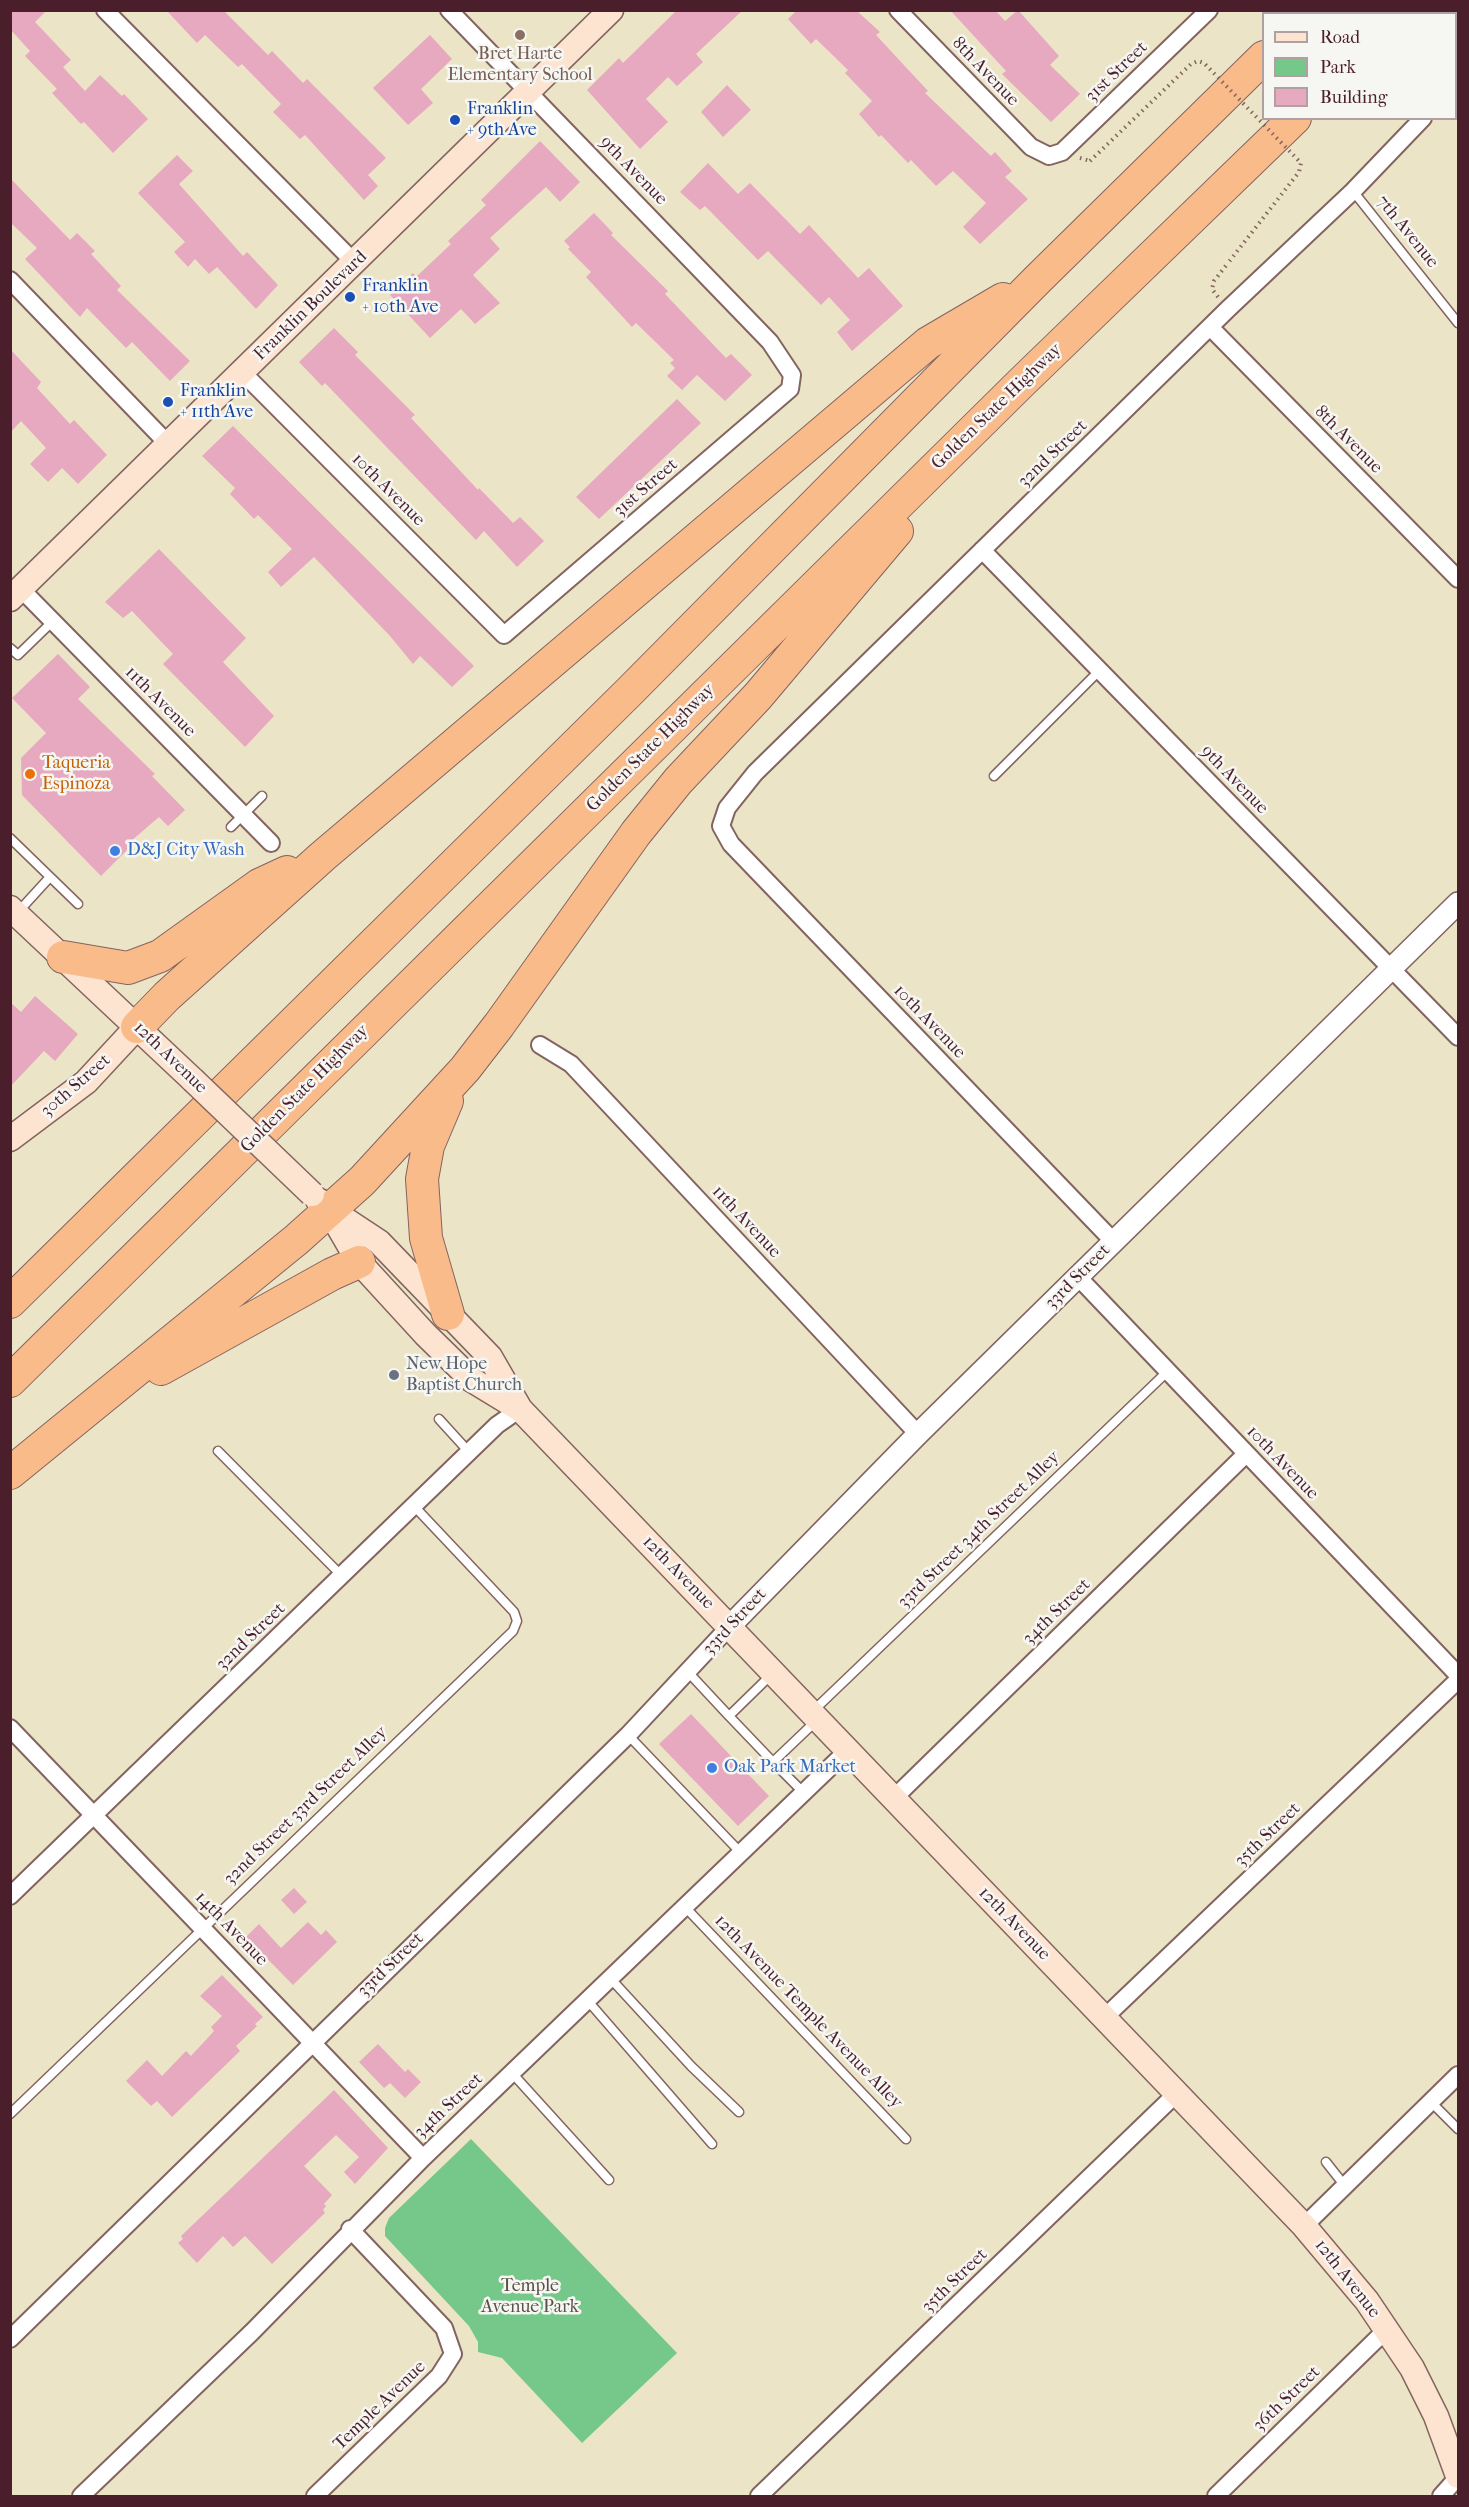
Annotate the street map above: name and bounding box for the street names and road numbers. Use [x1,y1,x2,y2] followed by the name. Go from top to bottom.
[947,33,1023,111] street label: 8th Avenue
[1081,37,1153,107] street label: 31st Street
[595,132,671,210] street label: 9th Avenue
[1371,191,1443,273] street label: 7th Avenue
[250,247,372,365] street label: Franklin Boulevard
[927,339,1067,475] street label: Golden State Highway
[1309,401,1387,479] street label: 8th Avenue
[1014,416,1092,492] street label: 32nd Street
[347,449,429,531] street label: 10th Avenue
[609,454,683,522] street label: 31st Street
[120,662,200,742] street label: 11th Avenue
[582,679,720,817] street label: Golden State Highway
[1196,741,1272,819] street label: 9th Avenue
[888,980,970,1064] street label: 10th Avenue
[129,1018,211,1098] street label: 12th Avenue
[236,1020,374,1158] street label: Golden State Highway
[37,1050,115,1122] street label: 30th Street
[707,1181,785,1263] street label: 11th Avenue
[1041,1240,1115,1314] street label: 33rd Street
[1241,1421,1323,1505] street label: 10th Avenue
[894,1447,1064,1613] street label: 33rd Street 34th Street Alley
[638,1532,718,1614] street label: 12th Avenue
[1019,1574,1095,1650] street label: 34th Street
[699,1584,771,1660] street label: 33rd Street
[212,1599,290,1675] street label: 32nd Street
[220,1722,392,1890] street label: 32nd Street 33rd Street Alley
[1231,1798,1305,1872] street label: 35th Street
[974,1883,1054,1965] street label: 12th Avenue
[190,1887,272,1971] street label: 14th Avenue
[709,1910,907,2114] street label: 12th Avenue Temple Avenue Alley
[354,1928,428,2002] street label: 33rd Street
[410,2069,488,2143] street label: 34th Street
[1310,2235,1384,2323] street label: 12th Avenue
[918,2244,992,2318] street label: 35th Street
[329,2357,431,2455] street label: Temple Avenue
[1249,2362,1325,2436] street label: 36th Street

